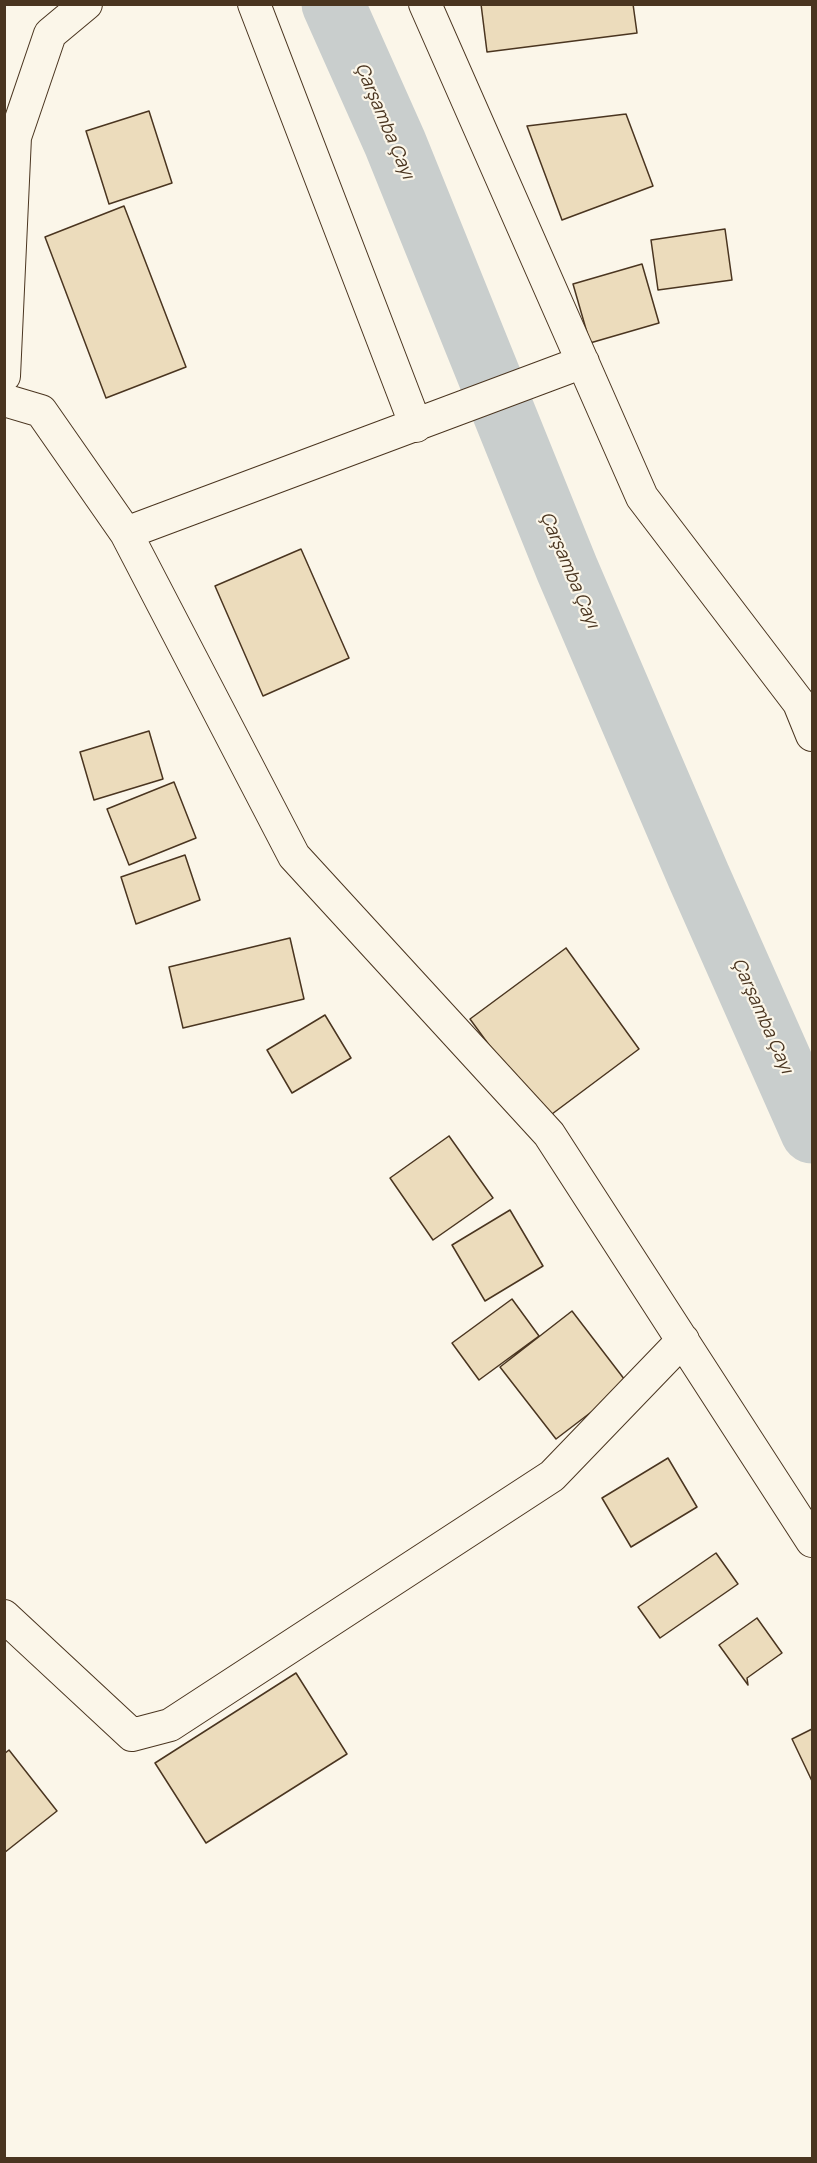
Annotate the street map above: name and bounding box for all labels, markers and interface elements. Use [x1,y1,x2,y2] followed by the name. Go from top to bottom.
[350,60,418,182] water label: Çarşamba Çayı
[535,509,603,631] water label: Çarşamba Çayı
[727,955,797,1077] water label: Çarşamba Çayı

